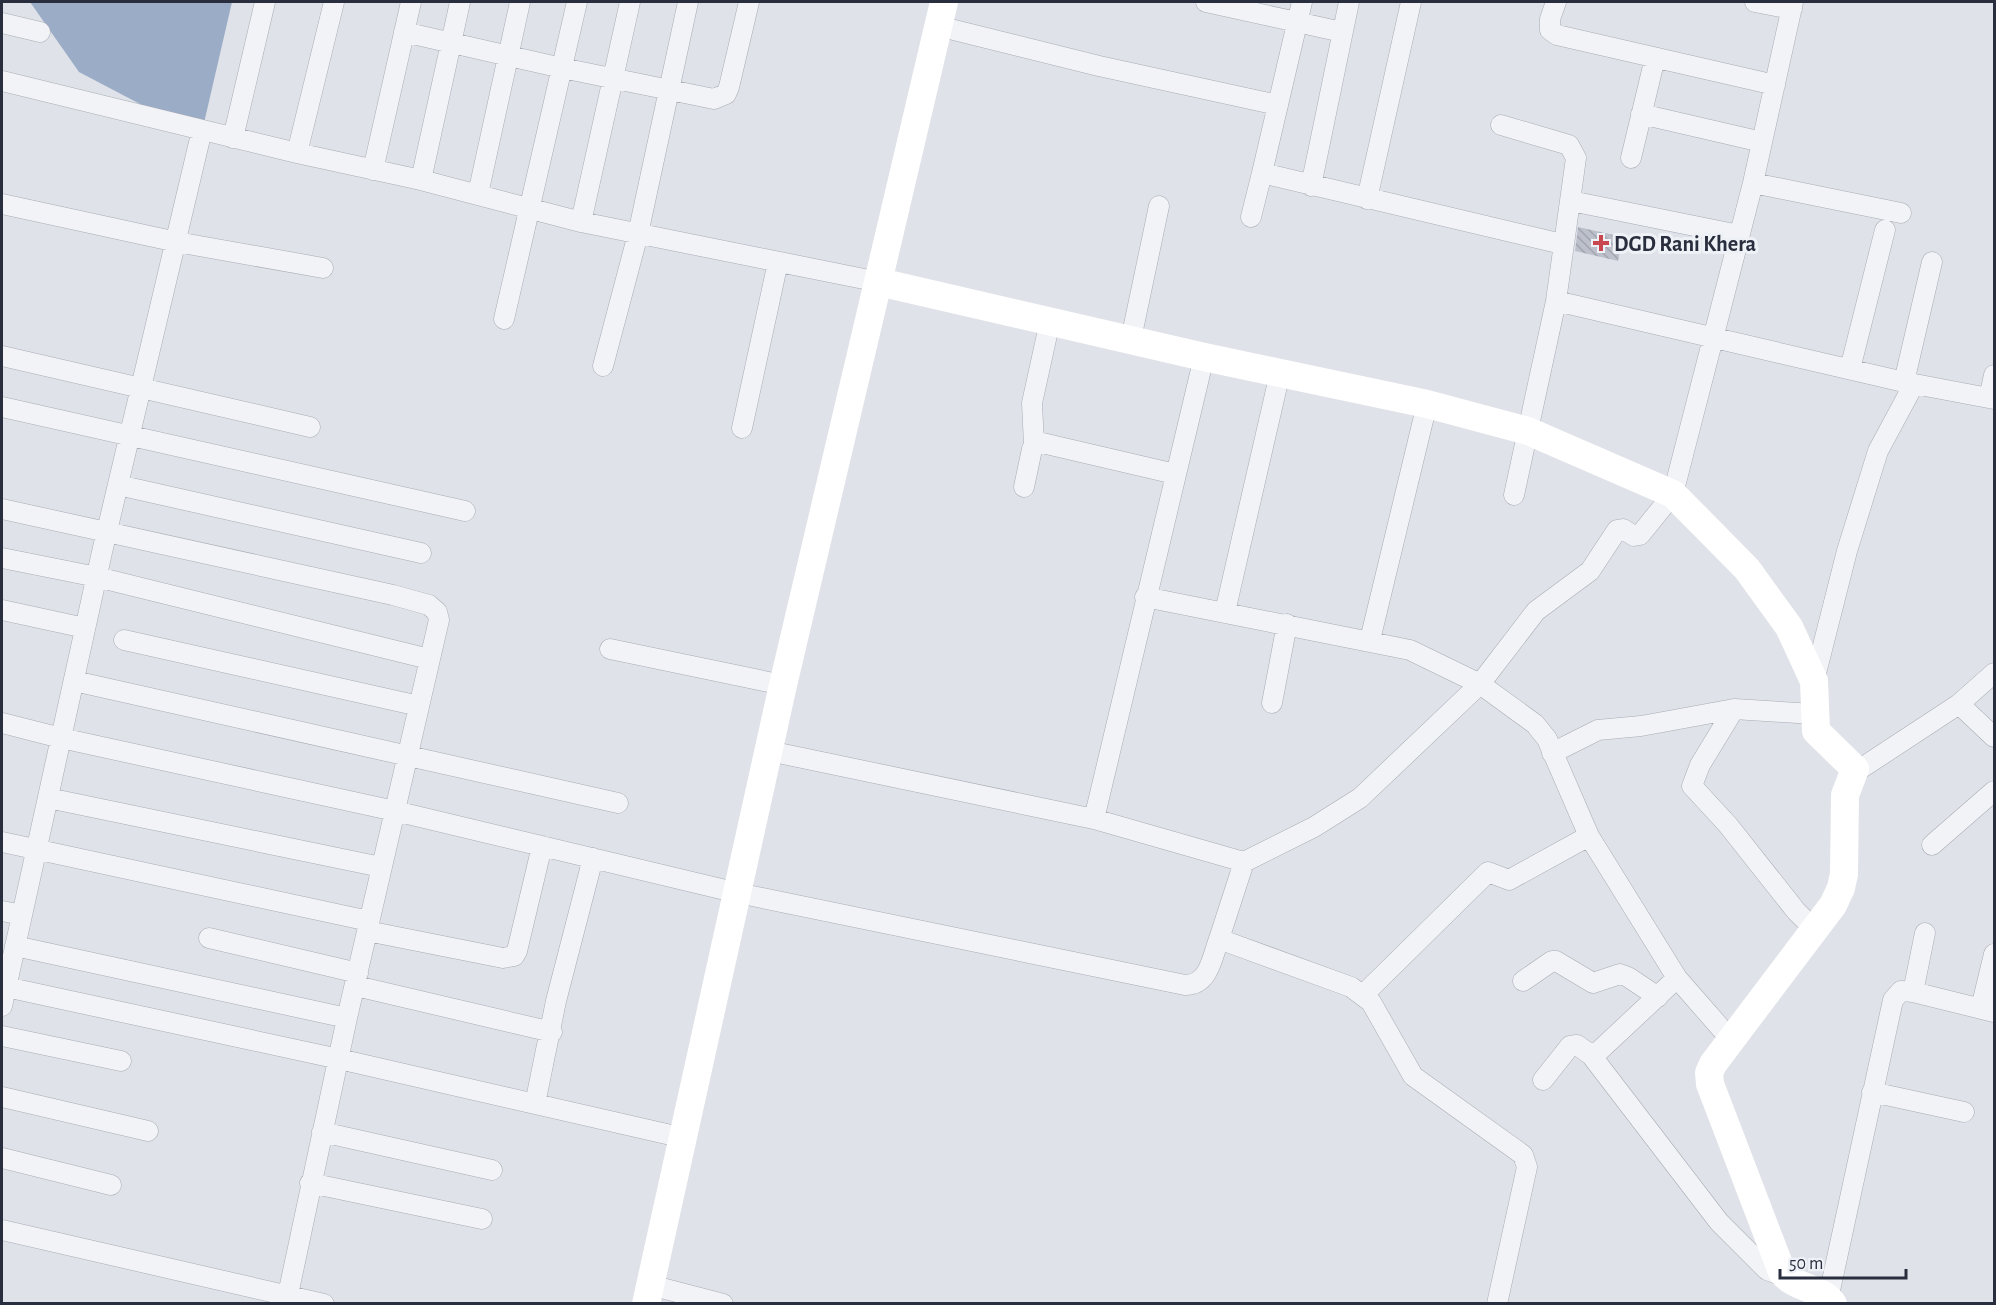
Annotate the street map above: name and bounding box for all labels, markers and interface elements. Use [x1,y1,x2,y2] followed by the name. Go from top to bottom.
[1614,233,1757,255] place label: DGD Rani Khera
[1592,234,1610,252] marker: DGD Rani Khera
[1780,1242,1906,1280] scale bar
[1789,1255,1823,1273] text: 50 m

